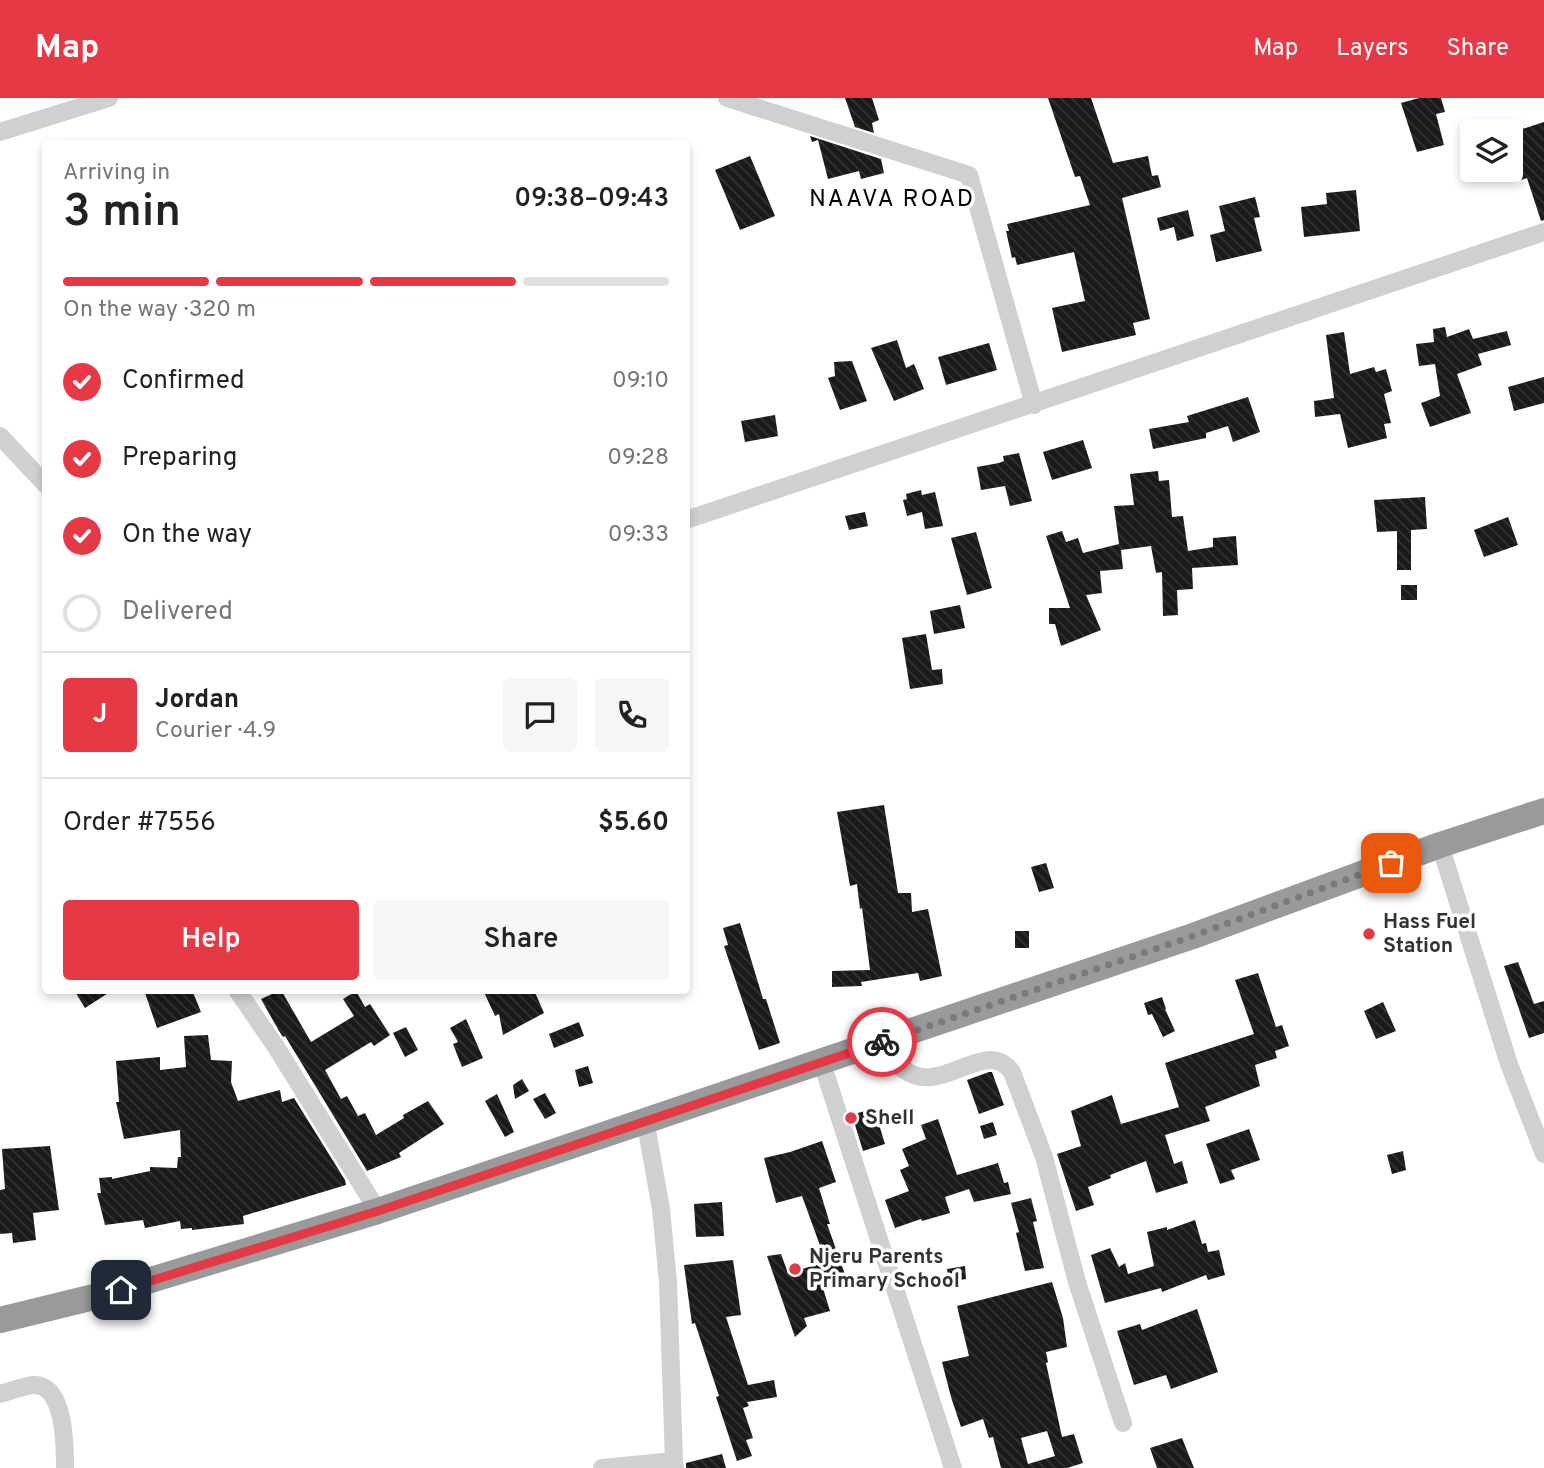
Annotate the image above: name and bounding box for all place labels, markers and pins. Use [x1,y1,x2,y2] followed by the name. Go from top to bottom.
[1361,833,1421,893] pin
[1383,909,1476,960] place label: Hass Fuel Station
[1361,926,1377,942] marker: Hass Fuel Station
[865,1105,914,1132] place label: Shell
[843,1110,859,1126] marker: Shell
[809,1244,960,1295] place label: Njeru Parents Primary School
[91,1260,151,1320] pin
[787,1261,803,1277] marker: Njeru Parents Primary School

